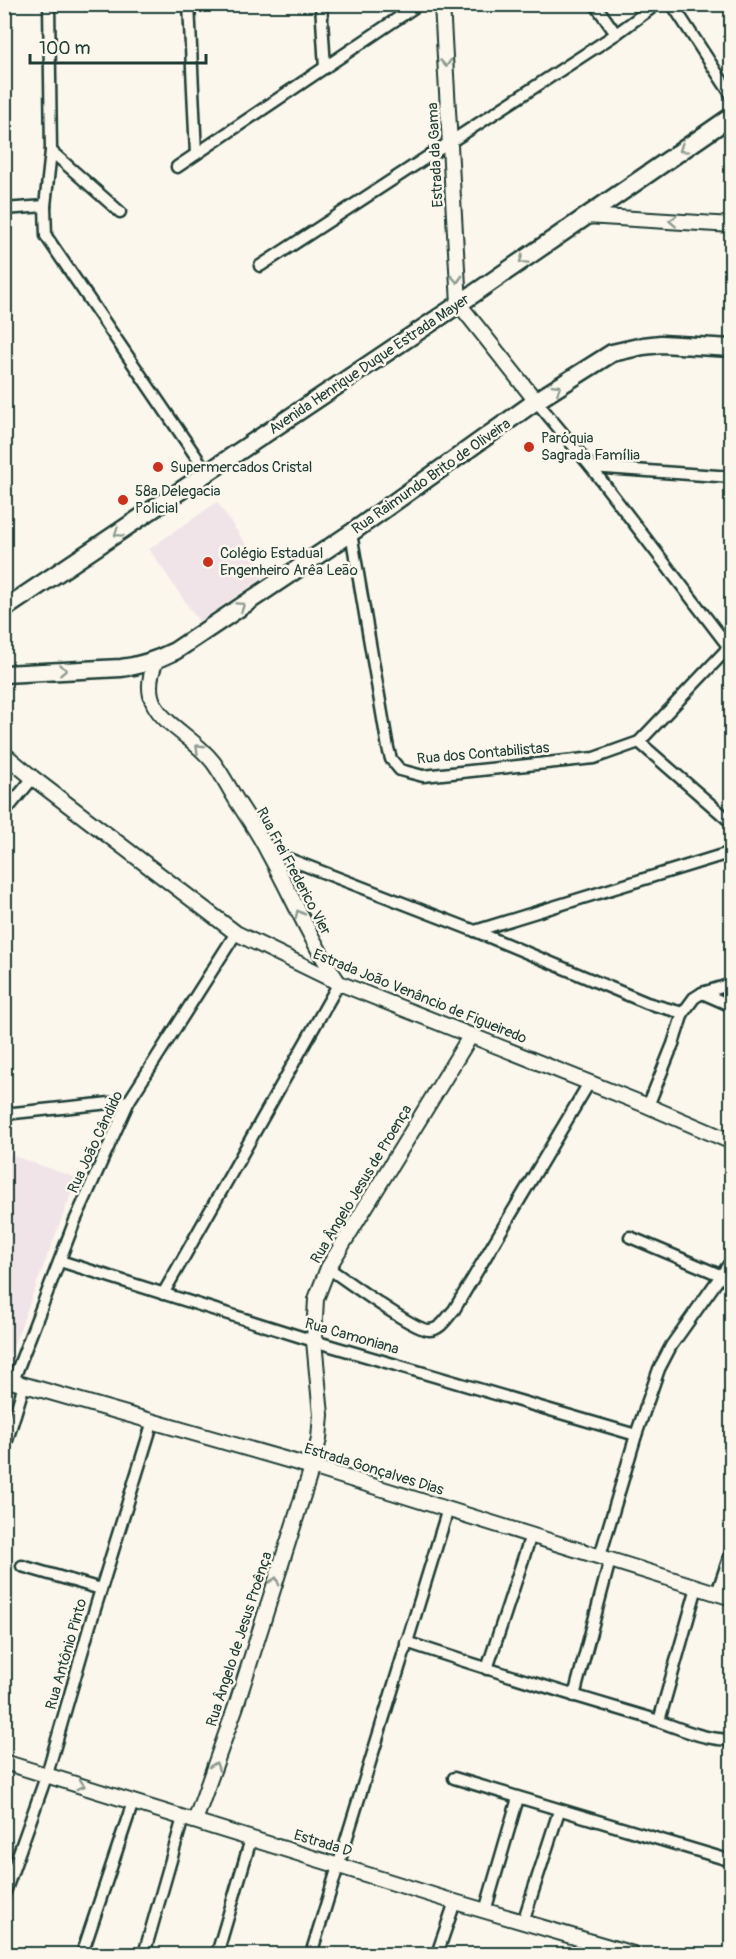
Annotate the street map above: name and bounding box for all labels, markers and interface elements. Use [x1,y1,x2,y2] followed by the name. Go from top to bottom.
[30,27,206,65] scale bar
[39,37,91,60] text: 100 m
[439,58,452,67] one-way arrow
[423,102,448,208] street label: Estrada da Gama
[679,142,690,153] one-way arrow
[669,215,678,228] one-way arrow
[519,253,530,264] one-way arrow
[451,274,464,283] one-way arrow
[265,290,474,439] street label: Avenida Henrique Duque Estrada Mayer
[551,384,561,396] one-way arrow
[348,414,514,539] street label: Rua Raimundo Brito de Oliveira
[541,429,640,465] place label: Paróquia Sagrada Família
[522,440,536,454] marker: Paróquia Sagrada Família
[170,458,312,477] place label: Supermercados Cristal
[151,460,165,474] marker: Supermercados Cristal
[135,482,220,518] place label: 58ª Delegacia Policial
[116,493,130,507] marker: 58ª Delegacia Policial
[113,526,124,537] one-way arrow
[220,544,358,580] place label: Colégio Estadual Engenheiro Arêa Leão
[201,555,215,569] marker: Colégio Estadual Engenheiro Arêa Leão
[235,602,245,614] one-way arrow
[58,664,67,677] one-way arrow
[416,738,550,769] street label: Rua dos Contabilistas
[196,744,207,755] one-way arrow
[252,804,335,939] street label: Rua Frei Frederico Vier
[295,910,307,921] one-way arrow
[310,945,530,1048] street label: Estrada João Venâncio de Figueiredo
[63,1088,127,1196] street label: Rua João Cândido
[306,1101,416,1267] street label: Rua Ângelo Jesus de Proença
[303,1314,401,1359] street label: Rua Camoniana
[302,1439,446,1500] street label: Estrada Gonçalves Dias
[202,1549,277,1729] street label: Rua Ângelo de Jesus Proênça
[268,1576,280,1587] one-way arrow
[42,1596,91,1712] street label: Rua Antônio Pinto
[207,1761,220,1772] one-way arrow
[75,1778,86,1791] one-way arrow
[291,1826,354,1861] street label: Estrada D

